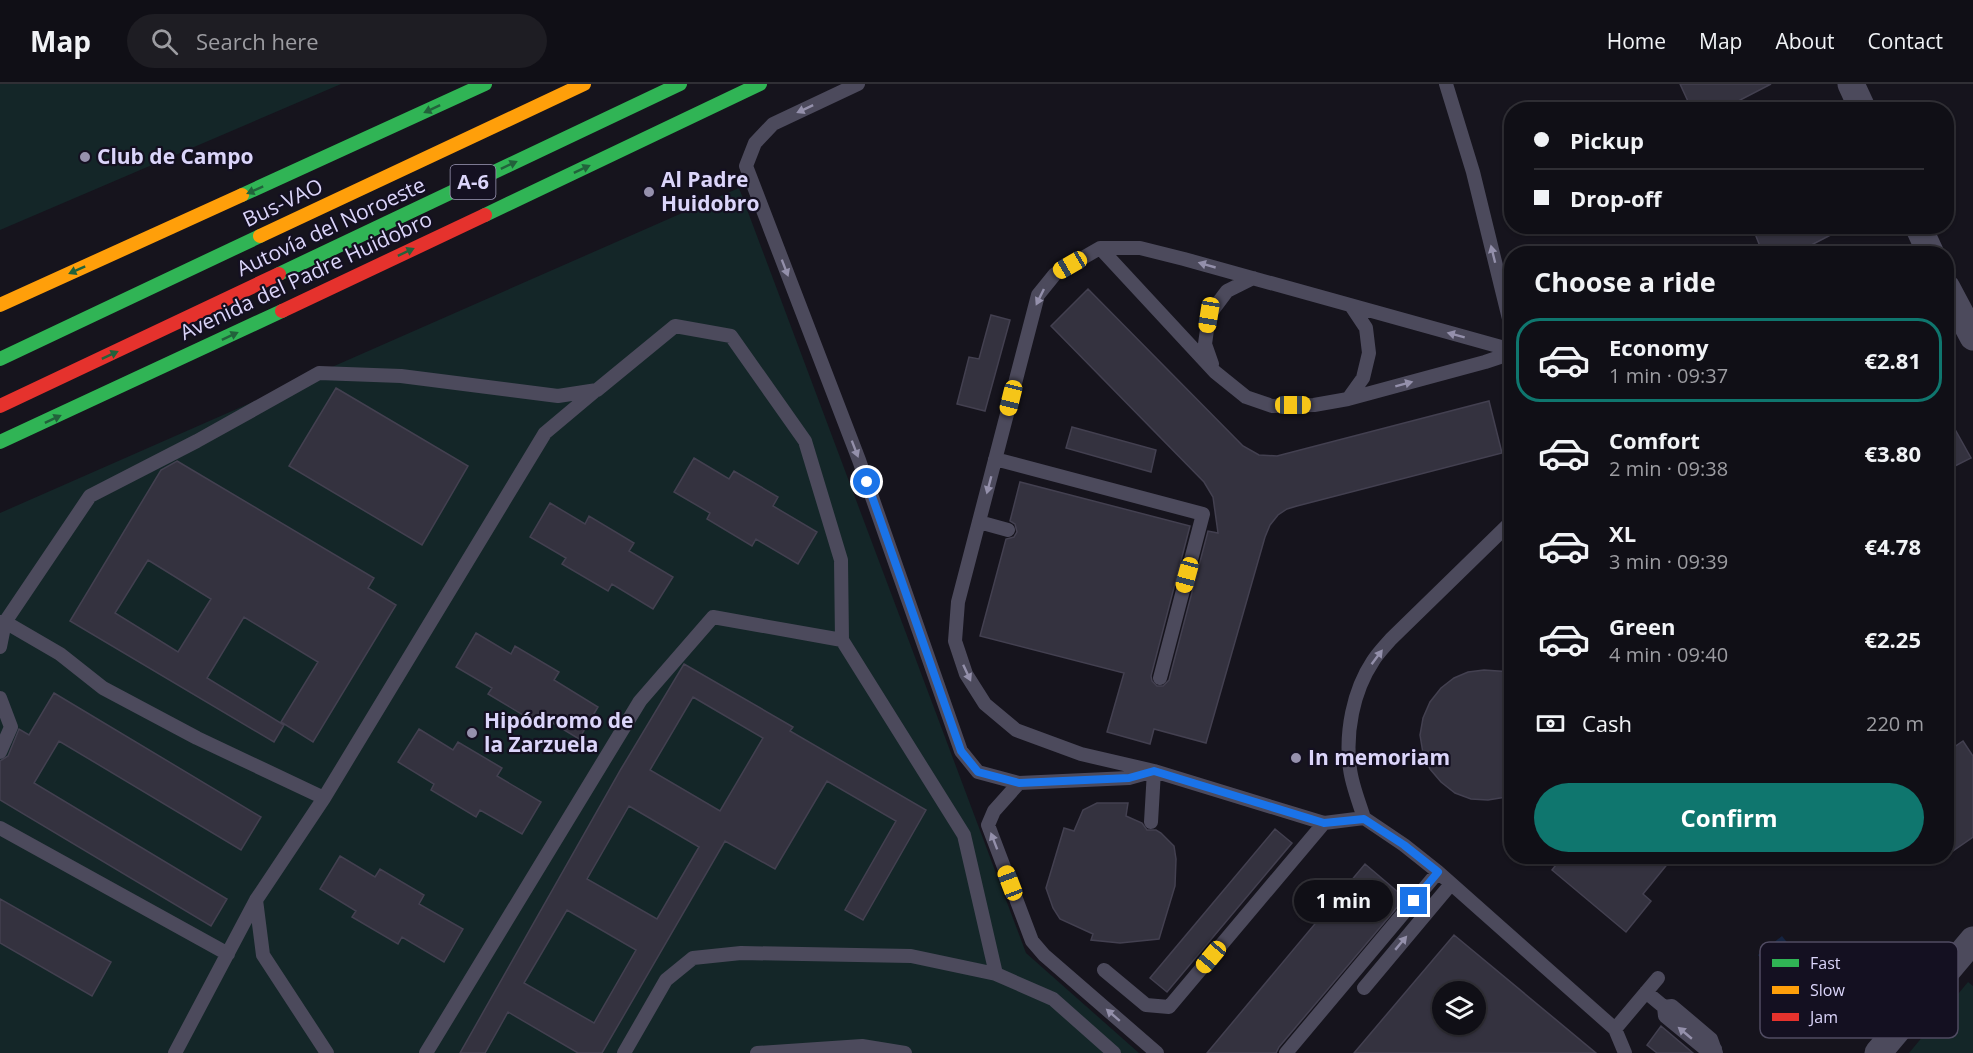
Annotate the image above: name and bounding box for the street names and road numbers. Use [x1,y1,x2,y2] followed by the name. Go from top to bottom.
[450,165,496,199] road number: A-6
[232,170,430,282] street label: Autovía del Noroeste
[238,171,327,233] street label: Bus-VAO
[175,204,436,346] street label: Avenida del Padre Huidobro

